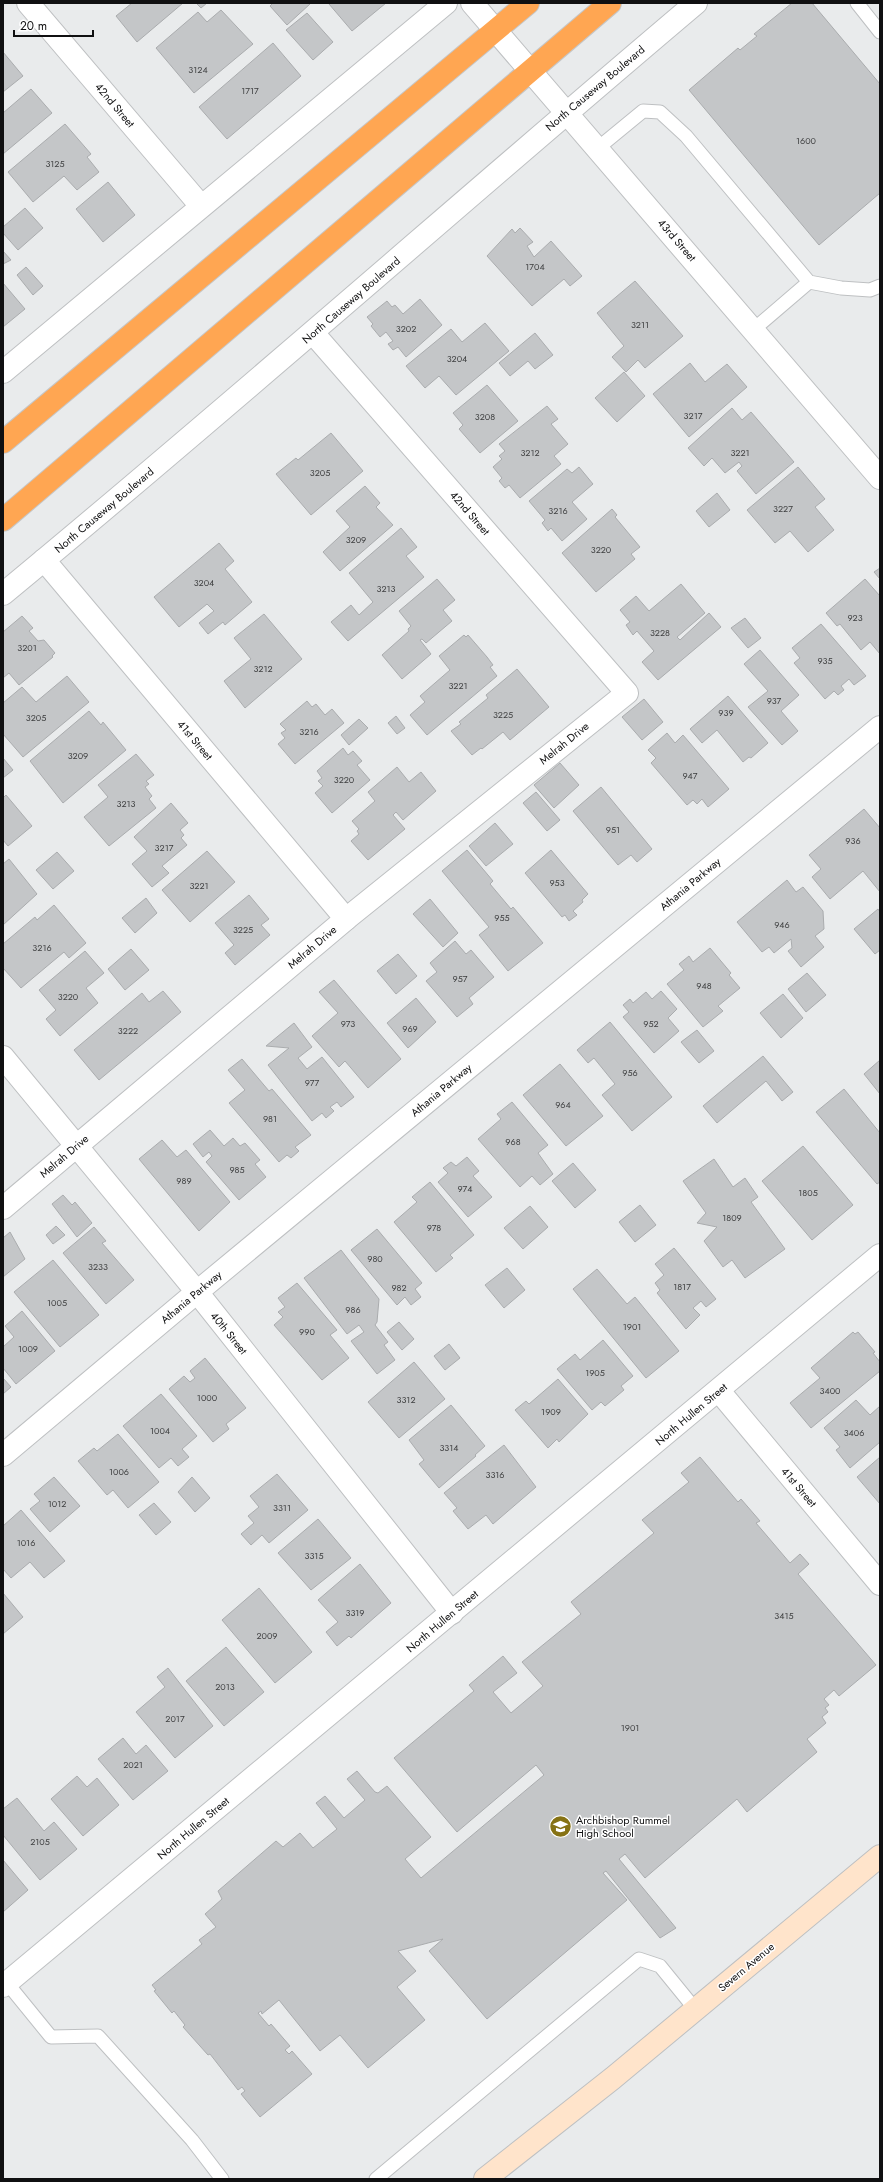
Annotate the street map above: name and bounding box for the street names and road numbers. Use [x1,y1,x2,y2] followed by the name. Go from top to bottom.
[542,42,648,134] street label: North Causeway Boulevard
[91,79,139,131] street label: 42nd Street
[654,215,700,265] street label: 43rd Street
[298,253,404,347] street label: North Causeway Boulevard
[51,464,157,556] street label: North Causeway Boulevard
[446,487,494,539] street label: 42nd Street
[173,716,217,764] street label: 41st Street
[536,718,592,768] street label: Melrah Drive
[656,853,724,914] street label: Athania Parkway
[284,921,340,972] street label: Melrah Drive
[407,1059,475,1120] street label: Athania Parkway
[36,1130,92,1181] street label: Melrah Drive
[157,1266,225,1327] street label: Athania Parkway
[207,1308,251,1358] street label: 40th Street
[651,1379,731,1449] street label: North Hullen Street
[777,1463,821,1511] street label: 41st Street
[402,1586,482,1656] street label: North Hullen Street
[153,1793,233,1863] street label: North Hullen Street
[714,1938,778,1995] street label: Severn Avenue

